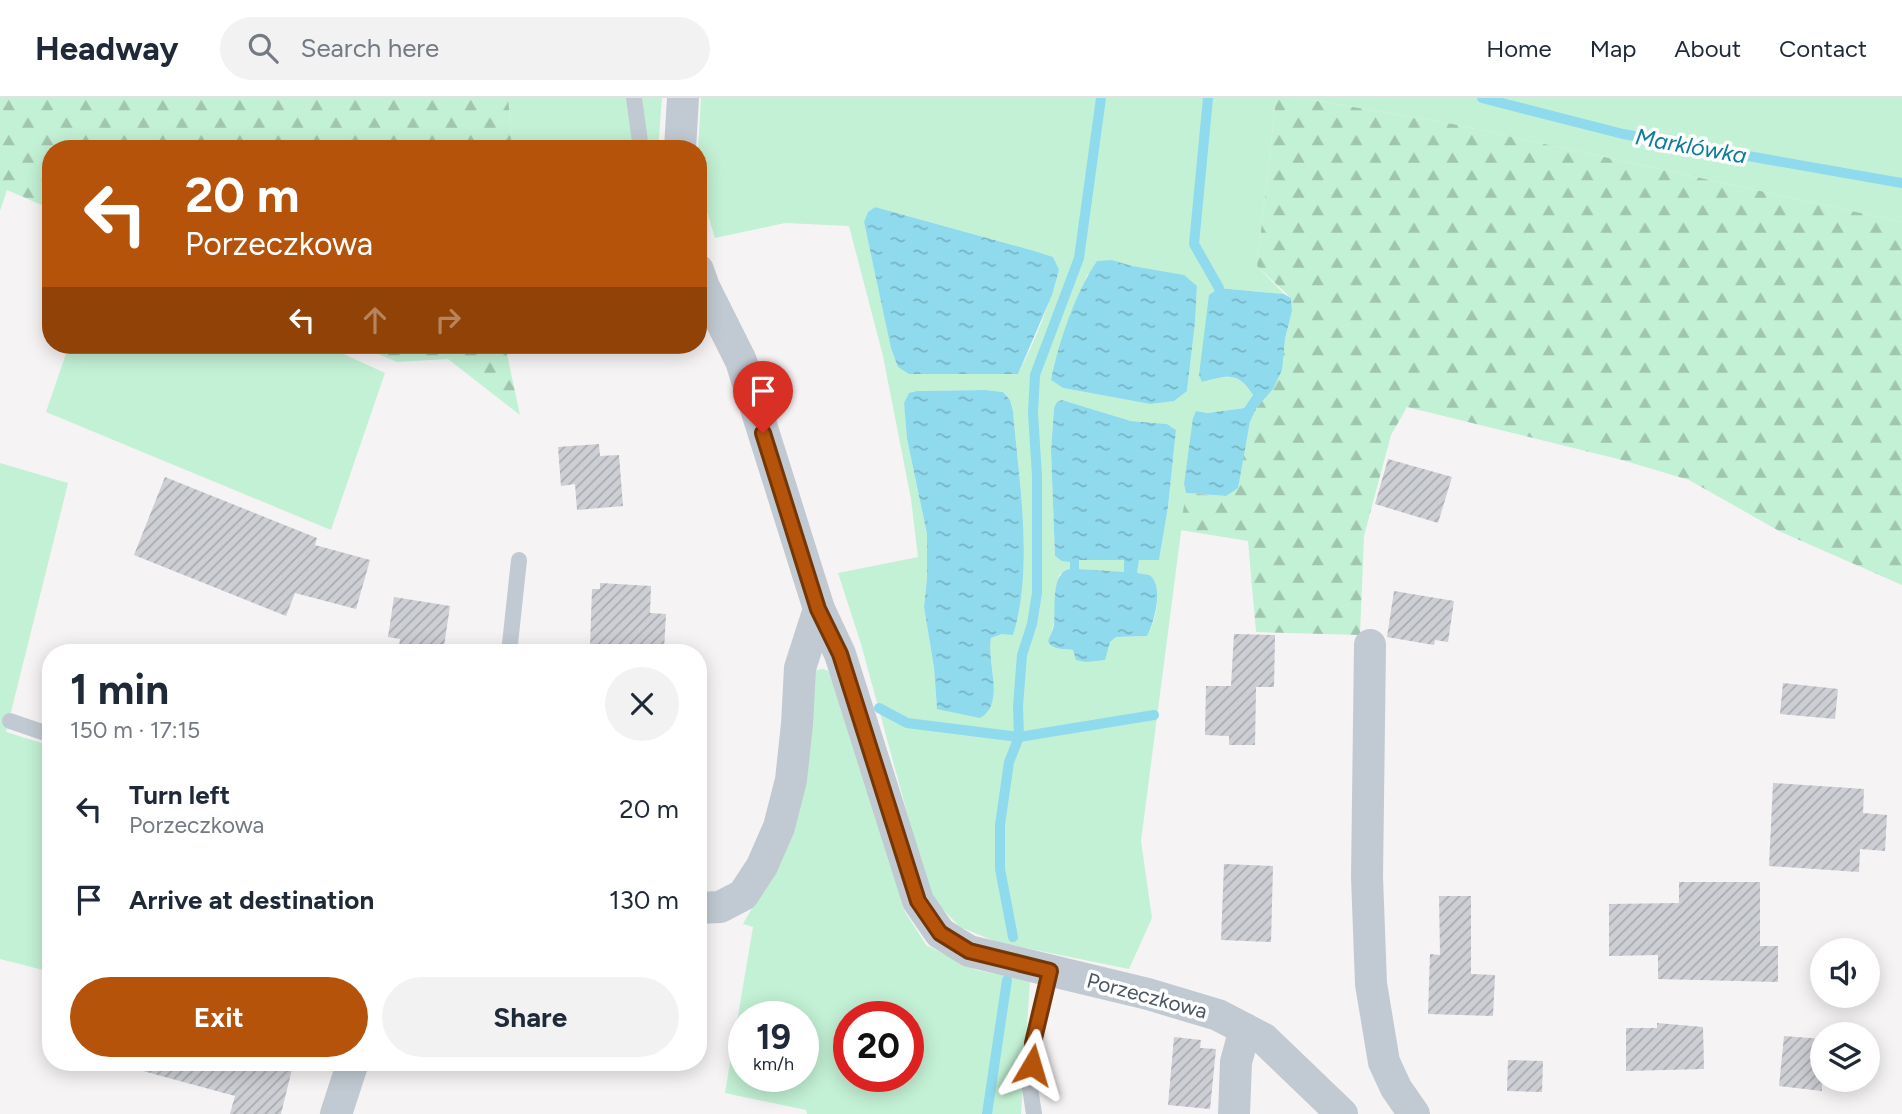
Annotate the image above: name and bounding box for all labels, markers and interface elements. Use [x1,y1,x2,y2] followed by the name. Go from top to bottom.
[220,17,710,80] search box
[35,29,178,68] text: Headway
[244,29,282,67] icon: search
[300,32,439,64] text: Search here
[1486,34,1552,63] text: Home
[1590,34,1636,63] text: Map
[1674,34,1741,63] text: About
[1779,34,1867,63] text: Contact
[1633,122,1749,170] water label: Marklówka
[185,165,300,224] text: 20 m
[70,168,161,259] icon: left
[185,225,373,263] text: Porzeczkowa
[283,301,321,339] icon: left
[356,301,394,339] icon: ahead
[429,301,467,339] icon: right
[733,361,793,433] pin
[744,372,782,410] icon: arrive
[70,664,169,715] text: 1 min
[605,667,679,741] button: close
[70,716,200,744] text: 150 m · 17:15
[129,779,230,811] text: Turn left
[70,790,108,828] icon: left
[619,793,679,825] text: 20 m
[129,811,264,839] text: Porzeczkowa
[70,881,108,919] icon: arrive
[129,884,374,916] text: Arrive at destination
[609,884,679,916] text: 130 m
[1810,938,1880,1092] map controls
[1810,938,1880,1008] button: sound
[1084,967,1210,1024] street label: Porzeczkowa
[70,977,368,1057] button: Exit
[382,977,679,1057] button: Share
[833,1001,924,1092] speed limit sign: 20
[756,1016,791,1058] text: 19
[1810,1022,1880,1092] button: layers
[995,1028,1069,1102] position arrow
[753,1053,794,1075] text: km/h

